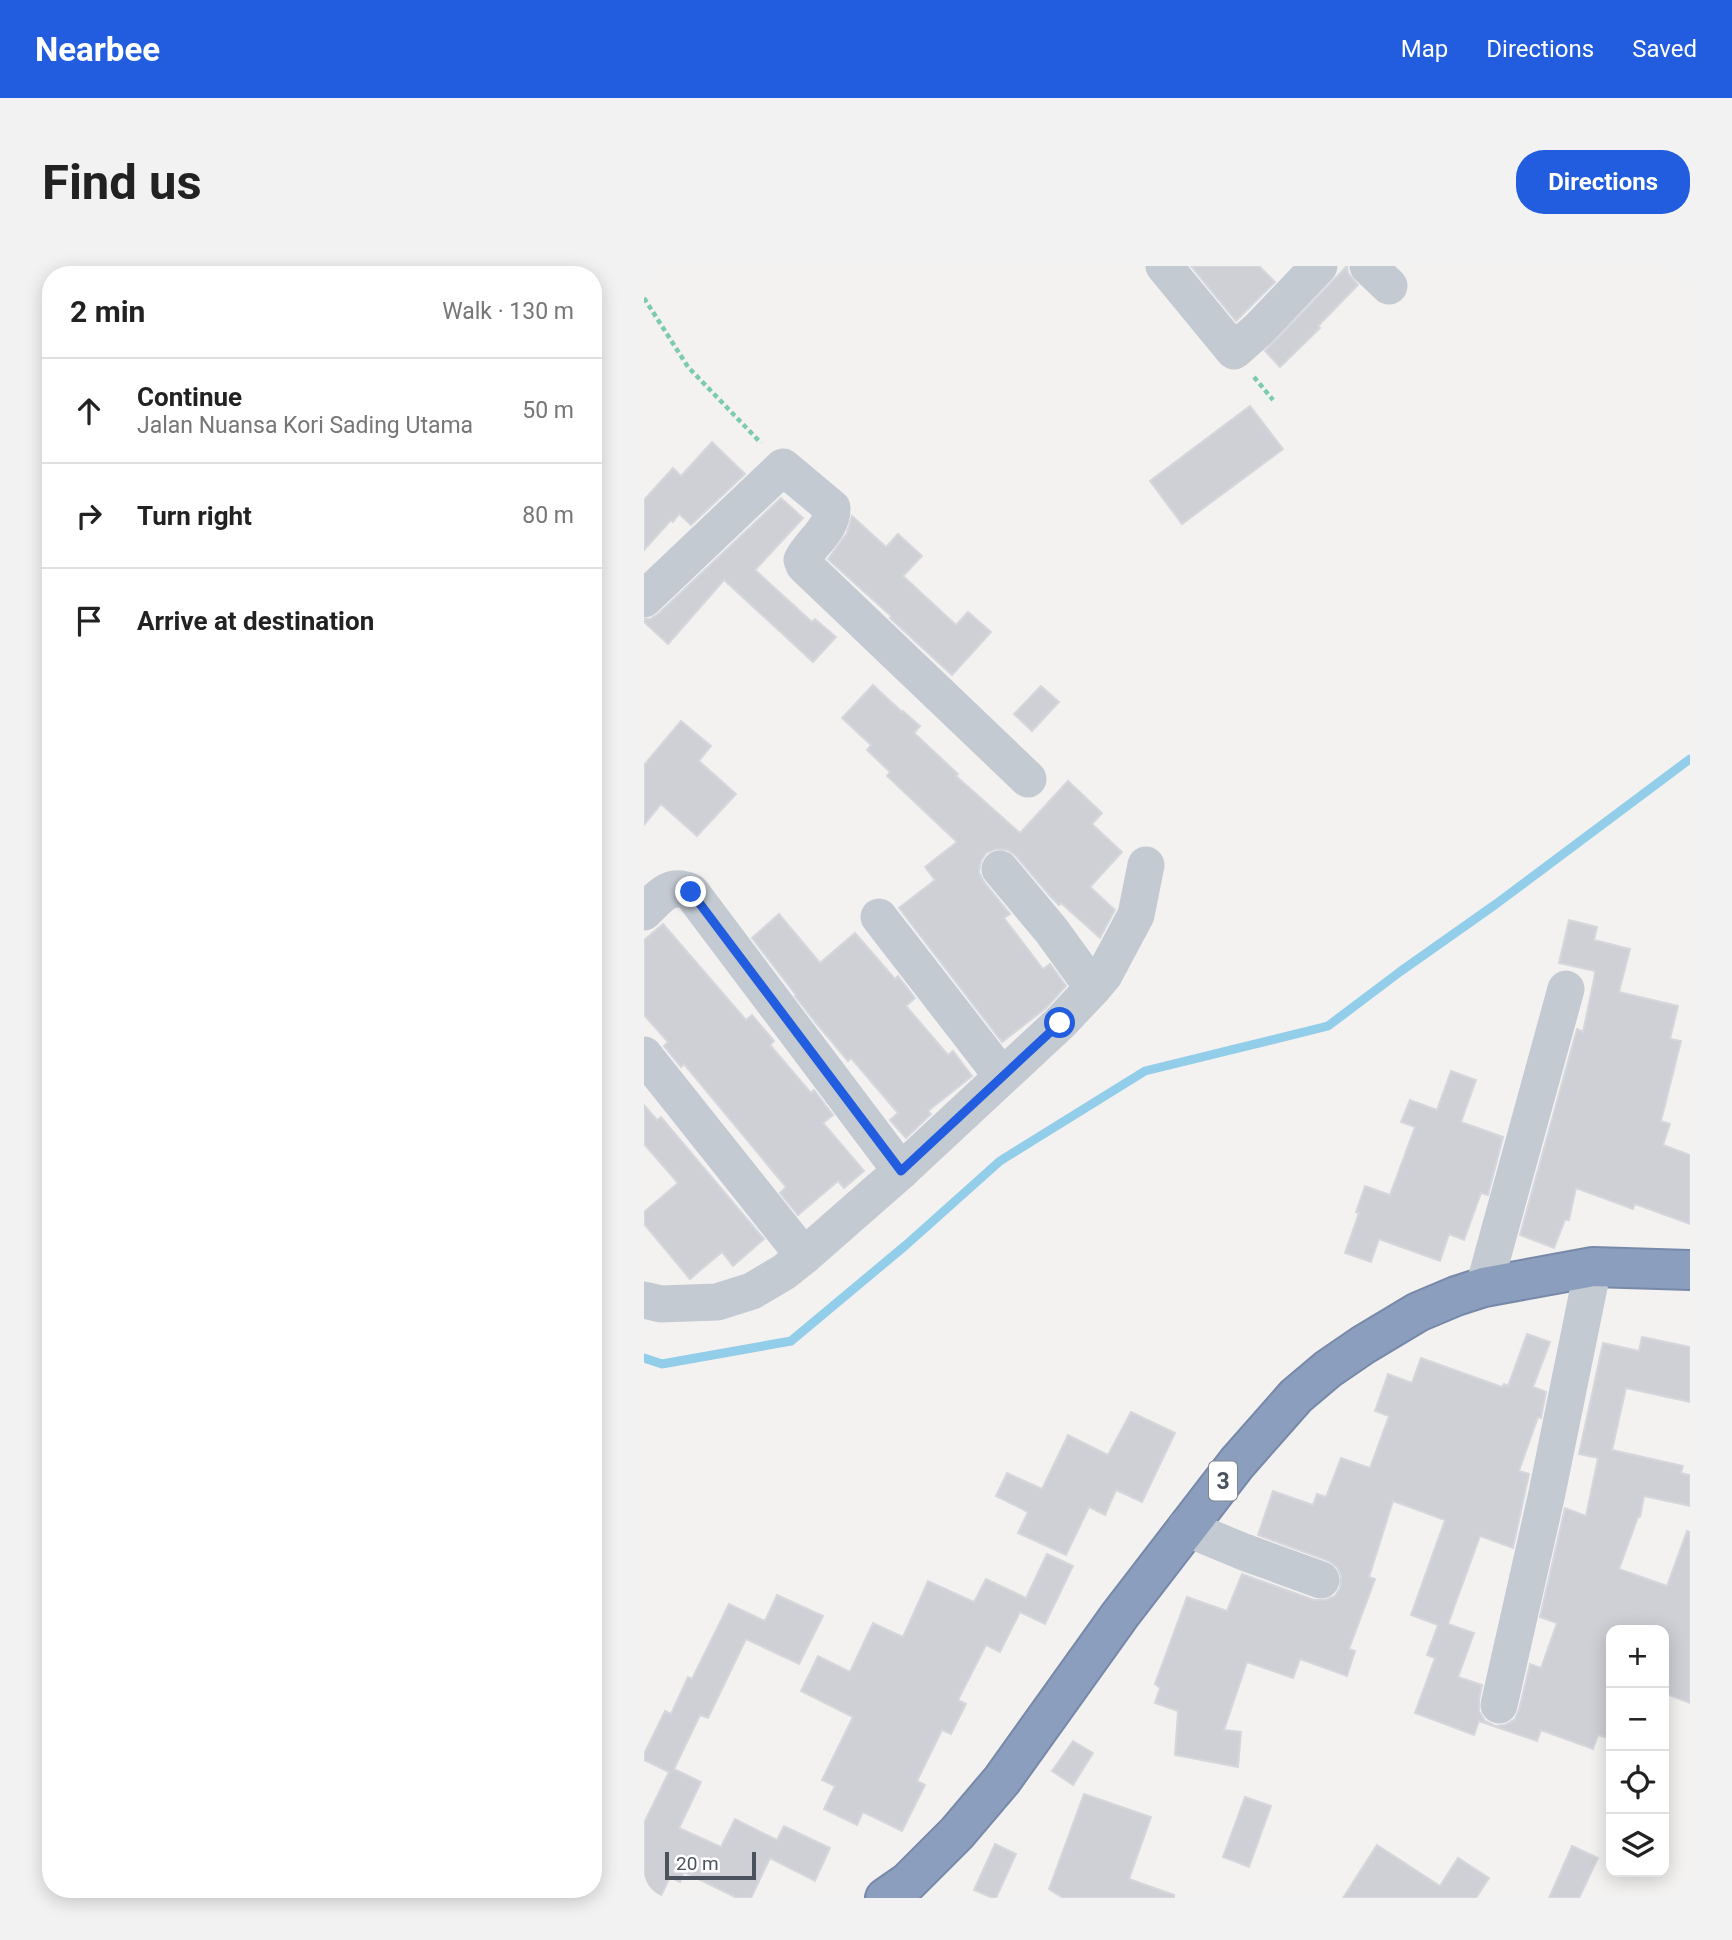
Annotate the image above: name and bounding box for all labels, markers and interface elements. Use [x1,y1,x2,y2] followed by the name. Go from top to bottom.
[35,30,160,69] text: Nearbee
[1401,35,1448,63] text: Map
[1486,35,1594,63] text: Directions
[1632,35,1697,63] text: Saved
[1516,150,1690,214] button: Directions
[42,154,202,211] text: Find us
[70,294,145,329] text: 2 min
[442,298,574,325] text: Walk · 130 m
[137,382,242,412] text: Continue
[70,392,108,430] icon: ahead
[522,397,574,424] text: 50 m
[137,412,473,439] text: Jalan Nuansa Kori Sading Utama
[70,497,108,535] icon: right
[137,501,252,531] text: Turn right
[522,502,574,529] text: 80 m
[70,602,108,640] icon: arrive
[137,606,374,636] text: Arrive at destination
[675,876,706,907] route end
[1044,1007,1075,1038] route start
[1209,1462,1237,1500] road number: 3
[1606,1625,1669,1877] map controls
[1606,1625,1669,1688] button: +
[1606,1688,1669,1751] button: −
[1606,1751,1669,1814] button: locate
[1606,1814,1669,1877] button: layers
[665,1849,756,1881] scale bar
[676,1852,719,1875] text: 20 m

